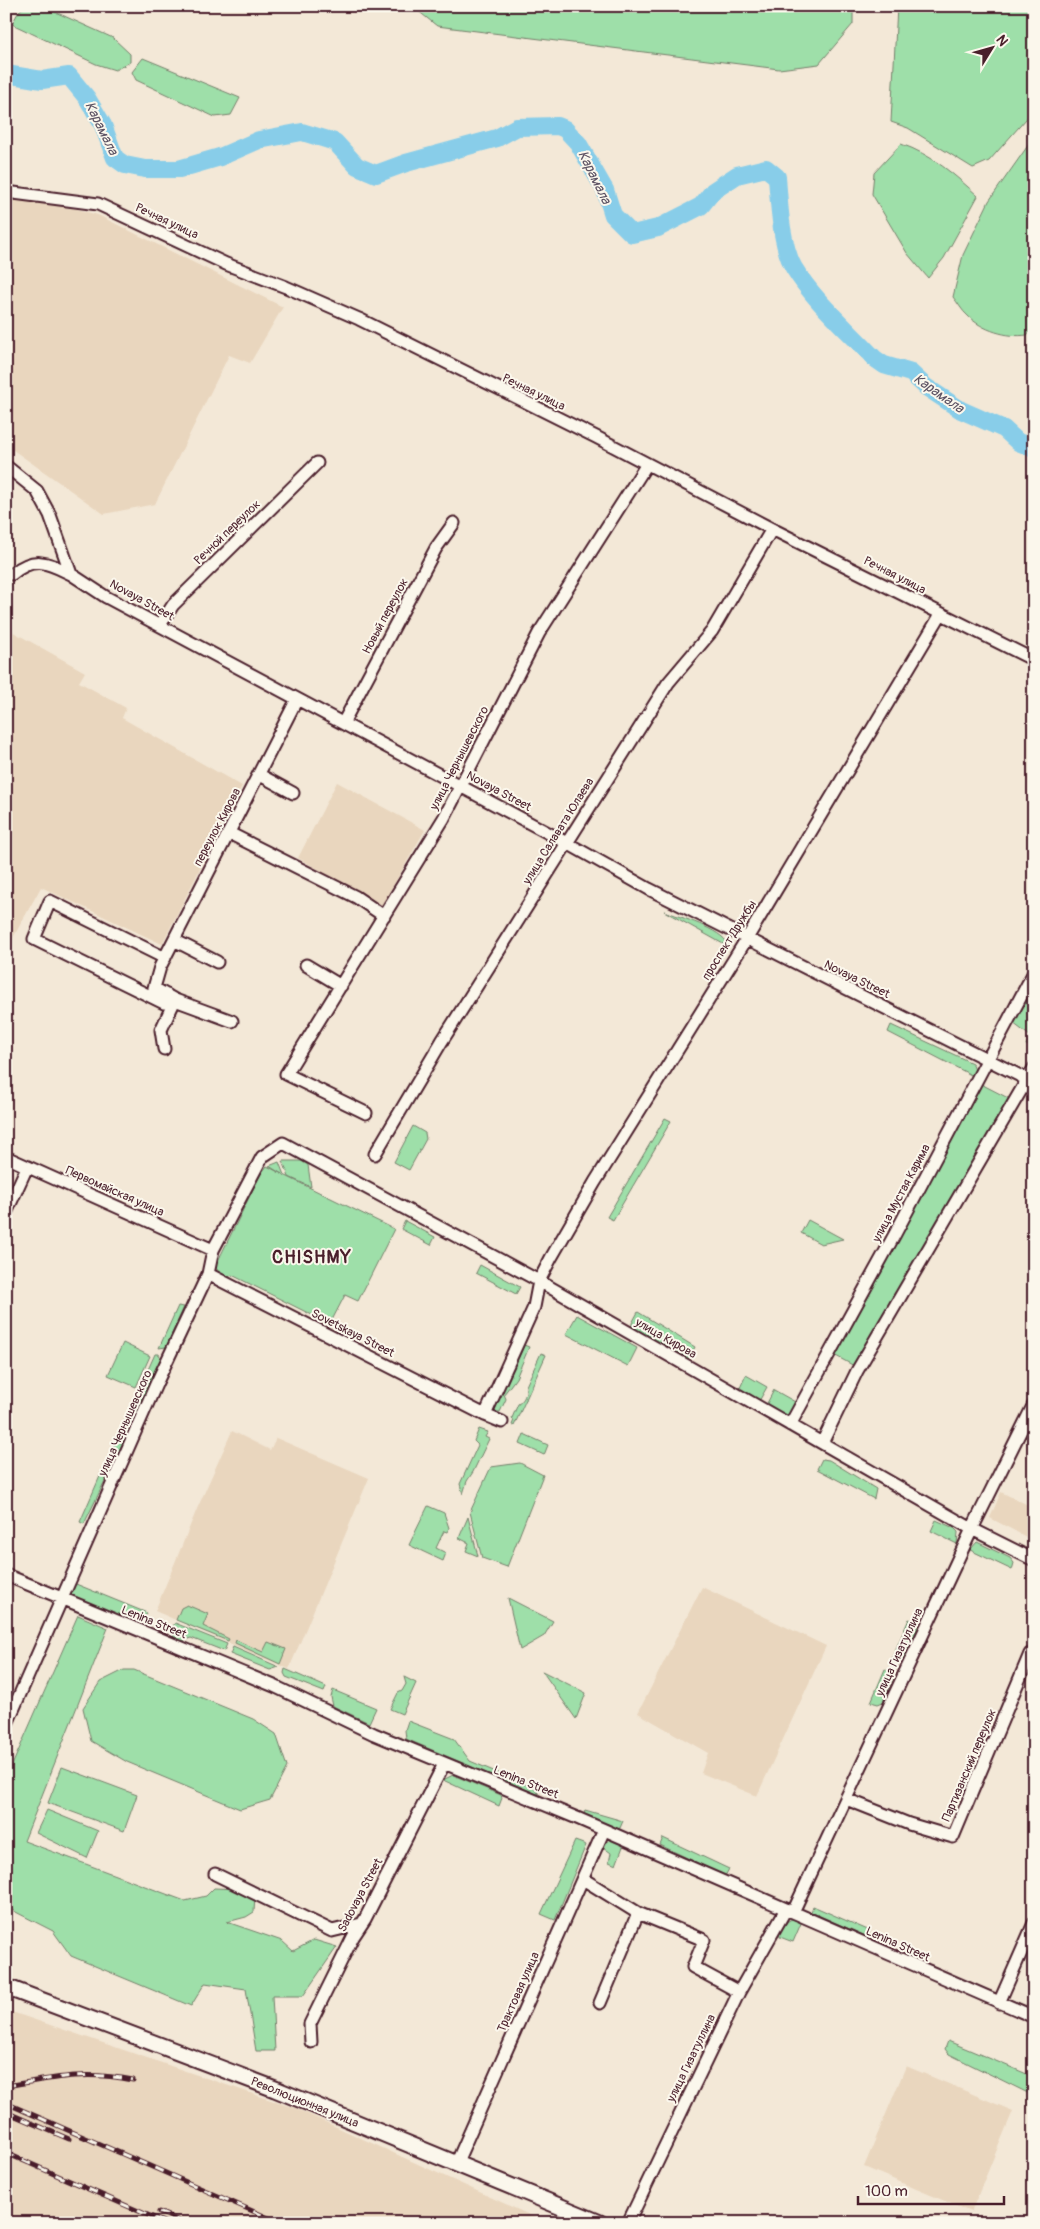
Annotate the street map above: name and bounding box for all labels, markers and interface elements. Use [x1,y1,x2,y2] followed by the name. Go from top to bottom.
[968,22,1018,72] north arrow
[992,32,1012,49] text: N
[81,99,122,159] water label: Карамала
[574,148,615,208] water label: Карамала
[133,200,201,243] street label: Речная улица
[910,370,968,418] water label: Карамала
[500,371,568,414] street label: Речная улица
[191,497,264,568] street label: Речной переулок
[861,553,929,598] street label: Речная улица
[359,576,412,657] street label: Новый переулок
[107,577,177,624] street label: Novaya Street
[426,703,492,814] street label: улица Чернышевского
[464,768,534,815] street label: Novaya Street
[519,775,598,888] street label: улица Салавата Юлаева
[191,785,244,869] street label: переулок Кирова
[699,897,760,983] street label: проспект Дружбы
[821,957,892,1002] street label: Novaya Street
[869,1141,934,1246] street label: улица Мустая Карима
[63,1163,167,1220] street label: Первомайская улица
[272,1246,352,1269] district label: CHISHMY
[309,1306,397,1361] street label: Sovetskaya Street
[632,1314,699,1362] street label: улица Кирова
[95,1367,156,1479] street label: улица Чернышевского
[119,1603,189,1642] street label: Lenina Street
[872,1605,927,1700] street label: улица Гизатуллина
[939,1707,1000,1824] street label: Партизанский переулок
[491,1763,561,1802] street label: Lenina Street
[335,1856,386,1935] street label: Sadovaya Street
[863,1924,932,1965] street label: Lenina Street
[494,1949,543,2035] street label: Трактовая улица
[663,2012,719,2105] street label: улица Гизатуллина
[249,2074,361,2131] street label: Революционная улица
[858,2174,1004,2206] scale bar
[865,2182,908,2201] text: 100 m

